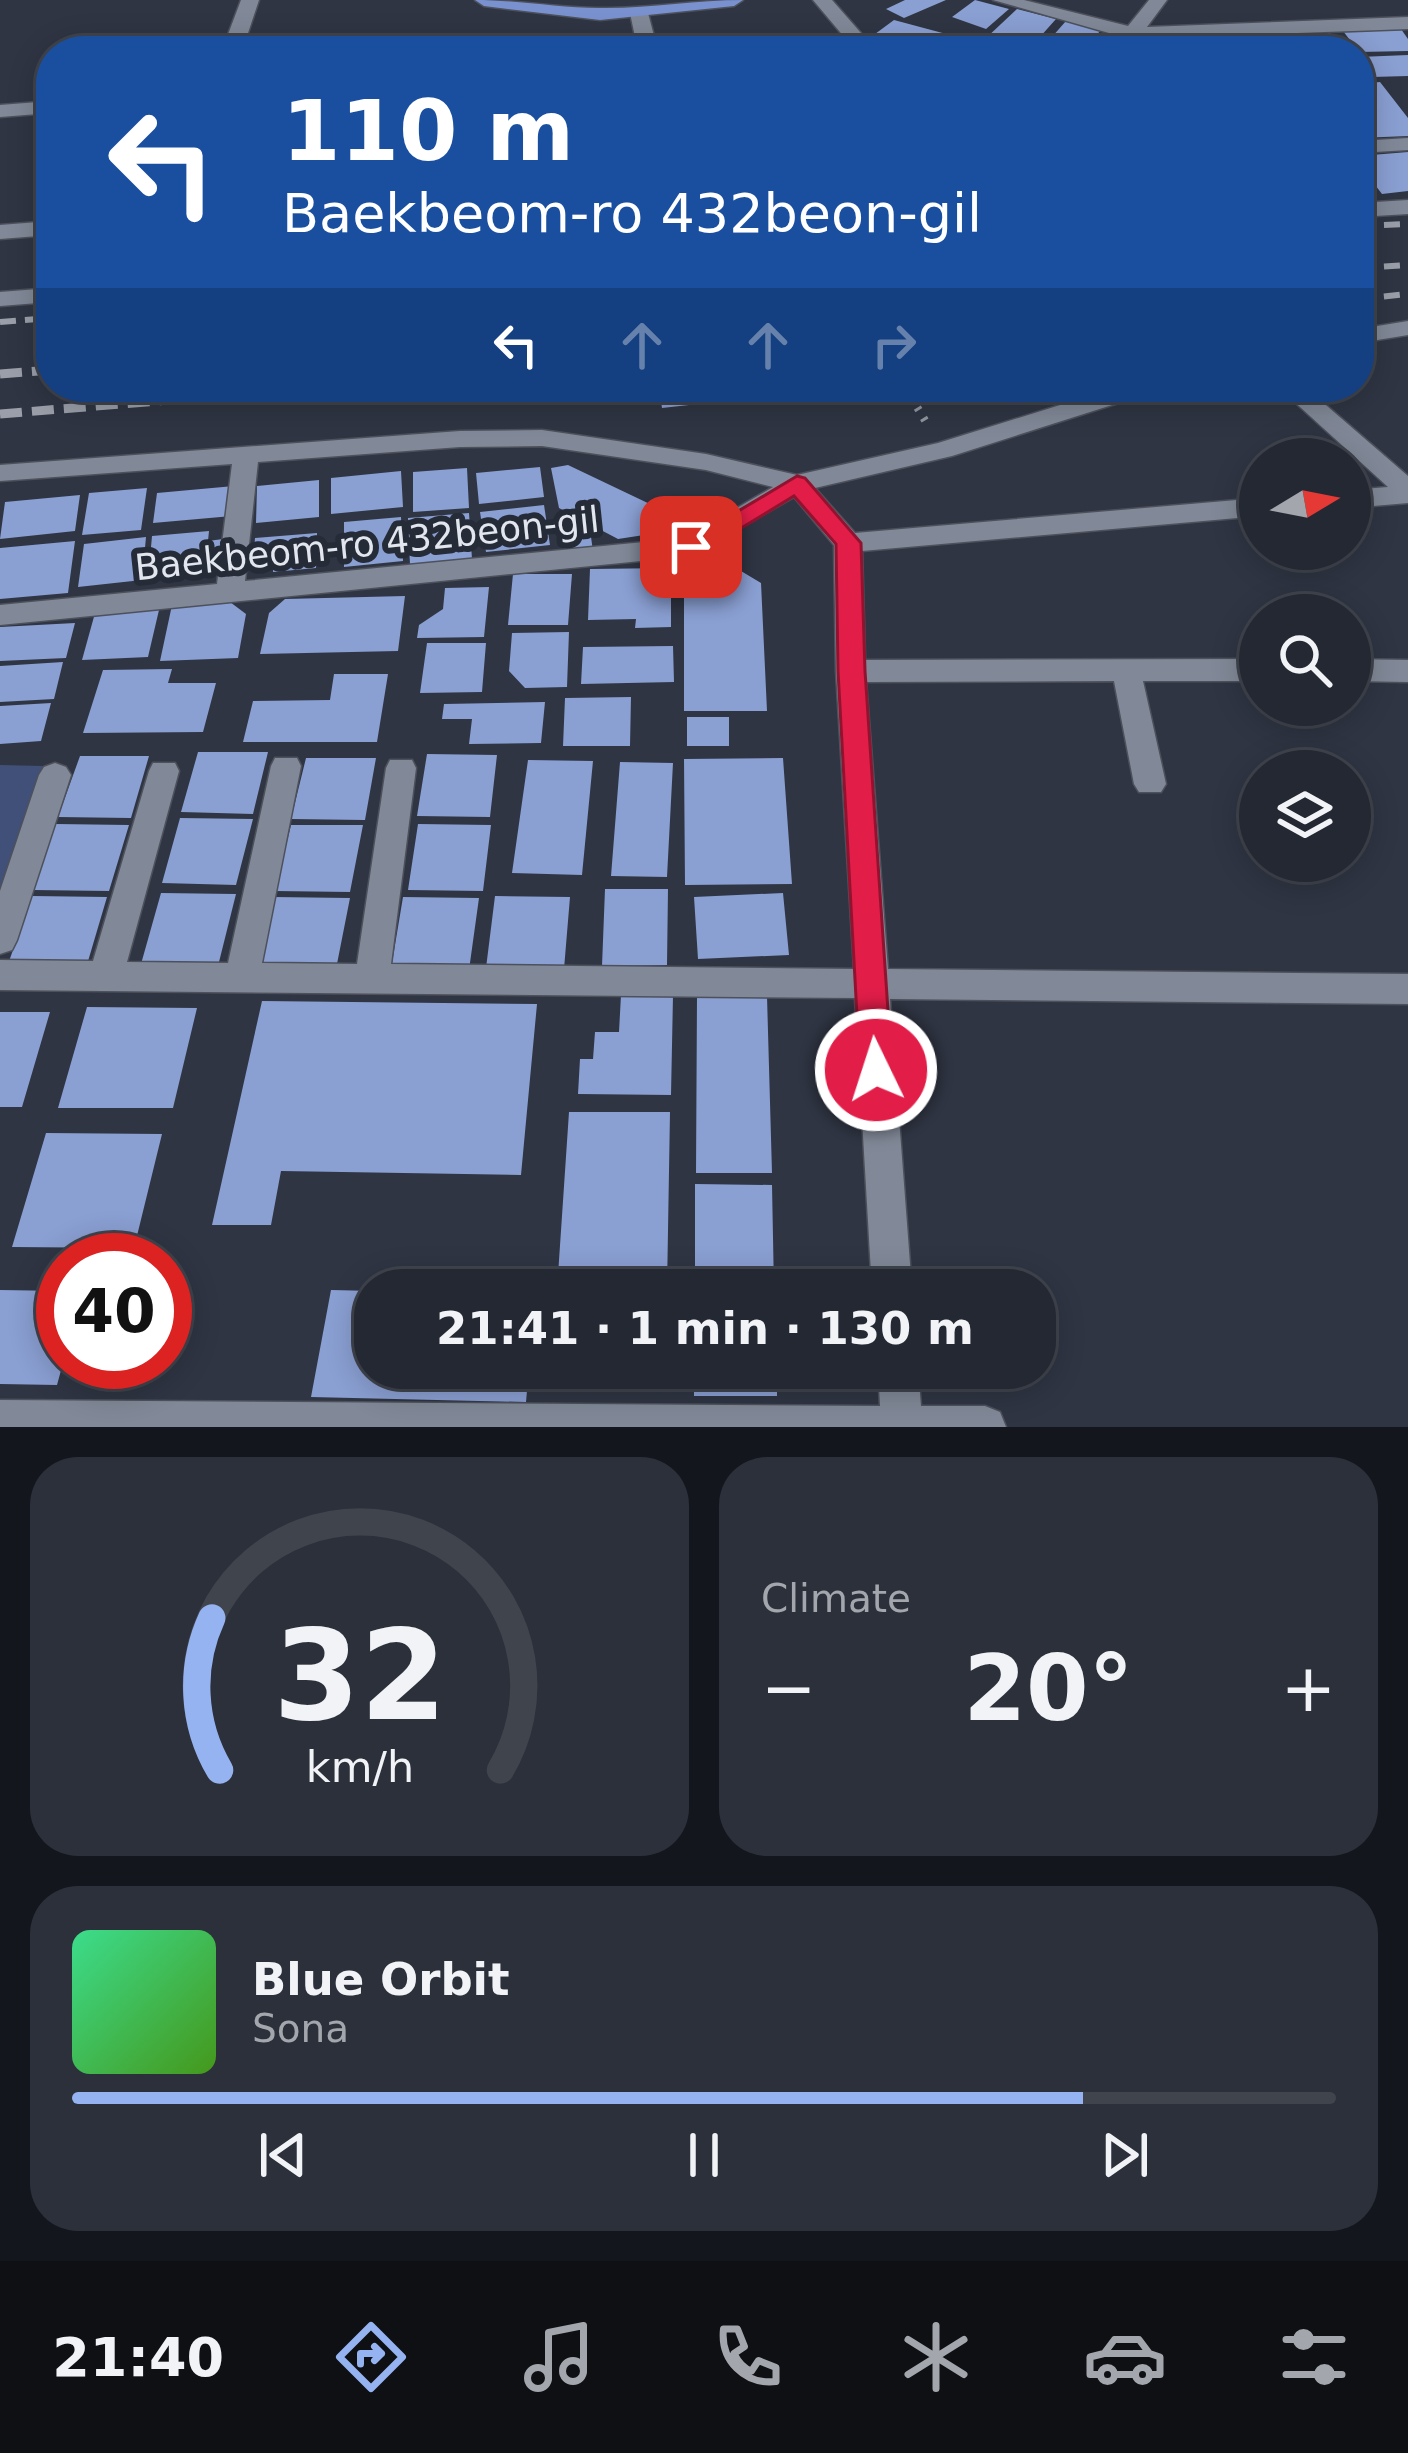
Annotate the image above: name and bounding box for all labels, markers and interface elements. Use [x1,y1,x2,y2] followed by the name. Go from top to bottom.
[282,82,574,180] text: 110 m
[84,84,240,240] icon: left
[282,182,982,245] text: Baekbeom-ro 432beon-gil
[483,312,549,378] icon: left
[609,312,675,378] icon: ahead
[735,312,801,378] icon: ahead
[861,312,927,378] icon: right
[1239,438,1371,570] north arrow
[1239,438,1371,882] map controls
[640,496,742,598] pin
[133,499,601,588] street label: Baekbeom-ro 432beon-gil
[658,514,724,580] icon: arrive
[1239,594,1371,726] button: search
[1239,750,1371,882] button: layers
[813,1007,939,1133] position arrow
[36,1233,192,1389] speed limit sign: 40
[436,1302,974,1355] text: 21:41 · 1 min · 130 m
[761,1576,911,1621] text: Climate
[273,1603,446,1748] text: 32
[963,1636,1134,1741] text: 20°
[761,1650,816,1727] text: −
[1281,1650,1336,1727] text: +
[305,1741,414,1791] text: km/h
[252,1953,510,2006] text: Blue Orbit
[252,2006,349,2051] text: Sona
[250,2122,316,2188] icon: previous
[671,2122,737,2188] icon: pause
[1092,2122,1158,2188] icon: next
[329,2315,413,2399] icon: directions
[517,2315,601,2399] icon: music
[706,2315,790,2399] icon: phone
[894,2315,978,2399] icon: climate
[1083,2315,1167,2399] icon: car
[1272,2315,1356,2399] icon: filters
[52,2326,224,2389] text: 21:40

